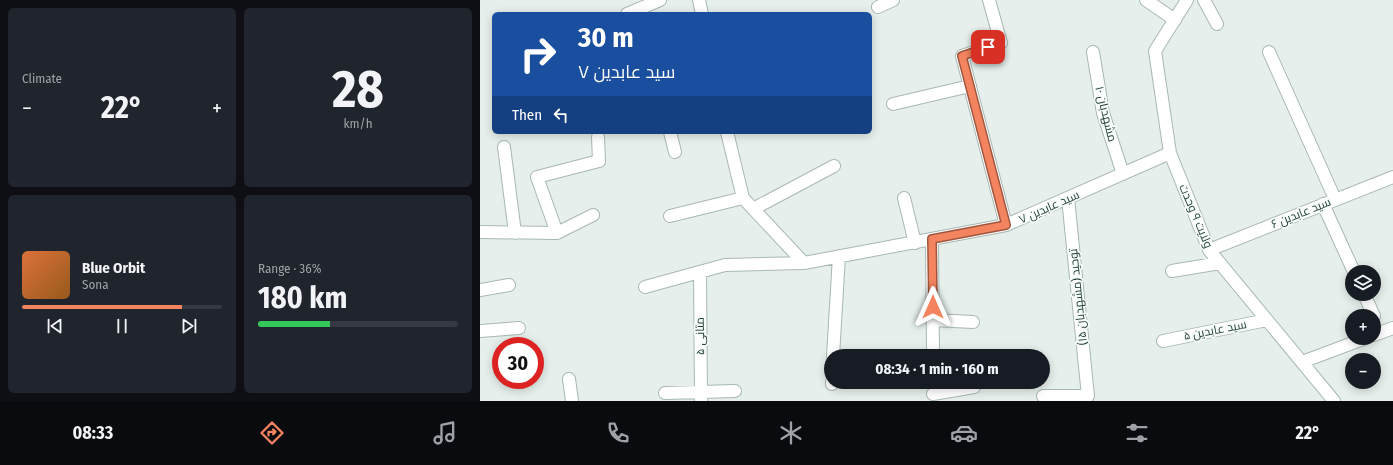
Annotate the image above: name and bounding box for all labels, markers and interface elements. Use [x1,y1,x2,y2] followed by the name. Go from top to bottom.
[578,21,634,54] text: 30 m
[512,28,564,80] icon: right
[971,30,1005,64] pin
[977,36,999,58] icon: arrive
[332,58,384,121] text: 28
[578,61,675,83] text: سید عابدین ۷
[22,71,62,86] text: Climate
[1092,85,1120,143] street label: مشهدبان ۱۰
[101,90,143,126] text: 22°
[22,95,32,122] text: −
[212,95,222,122] text: +
[550,104,572,126] icon: left
[512,106,542,124] text: Then
[344,116,373,131] text: km/h
[1176,182,1216,250] street label: ولایت ۹ وحدت
[1017,187,1082,227] street label: سید عابدین ۷
[1269,195,1333,231] street label: سید عابدین ۶
[1066,247,1090,346] street label: توحید (مشهدبان ۱۵)
[82,259,145,277] text: Blue Orbit
[258,261,321,276] text: Range · 36%
[1345,265,1381,389] map controls
[1345,265,1381,301] button: layers
[82,277,109,292] text: Sona
[258,280,347,316] text: 180 km
[912,286,954,328] position arrow
[1345,309,1381,345] button: +
[44,315,66,337] icon: previous
[111,315,133,337] icon: pause
[178,315,200,337] icon: next
[693,317,707,355] street label: متانی ۵
[1182,317,1248,343] street label: سید عابدین ۵
[492,337,544,389] speed limit sign: 30
[1345,353,1381,389] button: −
[875,360,999,378] text: 08:34 · 1 min · 160 m
[258,419,286,447] icon: directions
[431,419,459,447] icon: music
[604,419,632,447] icon: phone
[777,419,805,447] icon: climate
[950,419,978,447] icon: car
[1123,419,1151,447] icon: filters
[72,422,113,444] text: 08:33
[1295,422,1321,444] text: 22°

